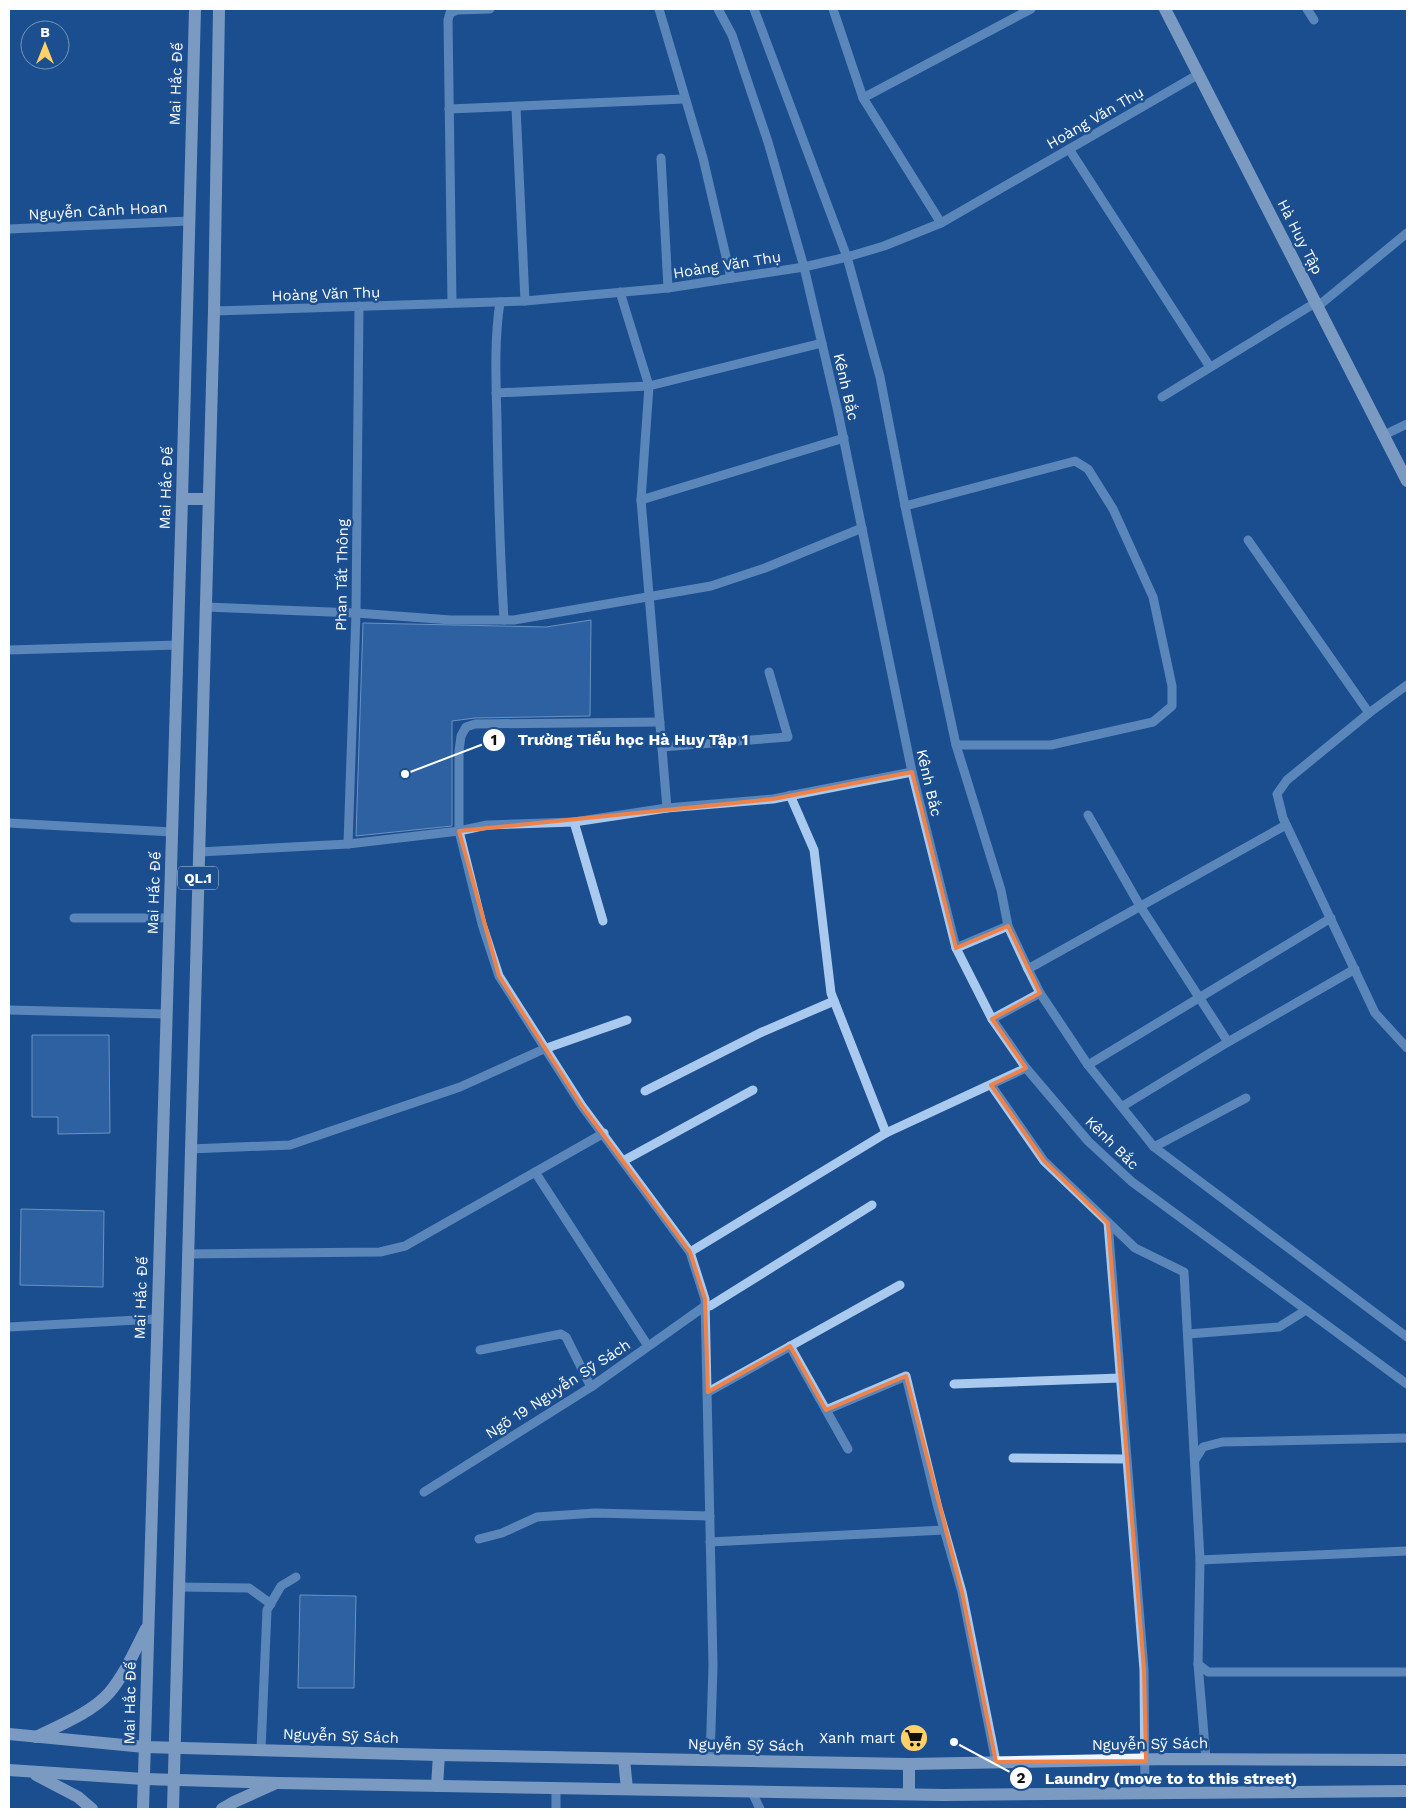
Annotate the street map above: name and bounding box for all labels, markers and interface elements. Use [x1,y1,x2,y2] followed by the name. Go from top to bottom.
[20,20,70,70] north arrow
[40,24,50,40] text: B
[166,42,186,126] street label: Mai Hắc Đế
[1043,83,1147,153] street label: Hoàng Văn Thụ
[1273,196,1327,278] street label: Hà Huy Tập
[28,197,168,224] street label: Nguyễn Cảnh Hoan
[672,248,782,282] street label: Hoàng Văn Thụ
[271,283,381,305] street label: Hoàng Văn Thụ
[830,352,862,422] street label: Kênh Bắc
[156,446,176,530] street label: Mai Hắc Đế
[332,519,352,631] street label: Phan Tất Thông
[482,724,759,755] callout: Trường Tiểu học Hà Huy Tập 1
[518,730,748,749] text: Trường Tiểu học Hà Huy Tập 1
[491,731,497,749] text: 1
[913,748,945,818] street label: Kênh Bắc
[144,851,164,935] street label: Mai Hắc Đế
[178,866,218,890] road number: QL.1
[1082,1113,1142,1173] street label: Kênh Bắc
[131,1256,151,1340] street label: Mai Hắc Đế
[482,1335,634,1443] street label: Ngõ 19 Nguyễn Sỹ Sách
[120,1661,140,1745] street label: Mai Hắc Đế
[899,1723,929,1753] supermarket icon: Xanh mart
[283,1724,399,1747] street label: Nguyễn Sỹ Sách
[819,1729,896,1747] place label: Xanh mart
[1092,1733,1208,1754] street label: Nguyễn Sỹ Sách
[688,1734,804,1755] street label: Nguyễn Sỹ Sách
[1009,1763,1307,1794] callout: Laundry (move to to this street)
[1017,1769,1026,1787] text: 2
[1045,1769,1297,1788] text: Laundry (move to to this street)

